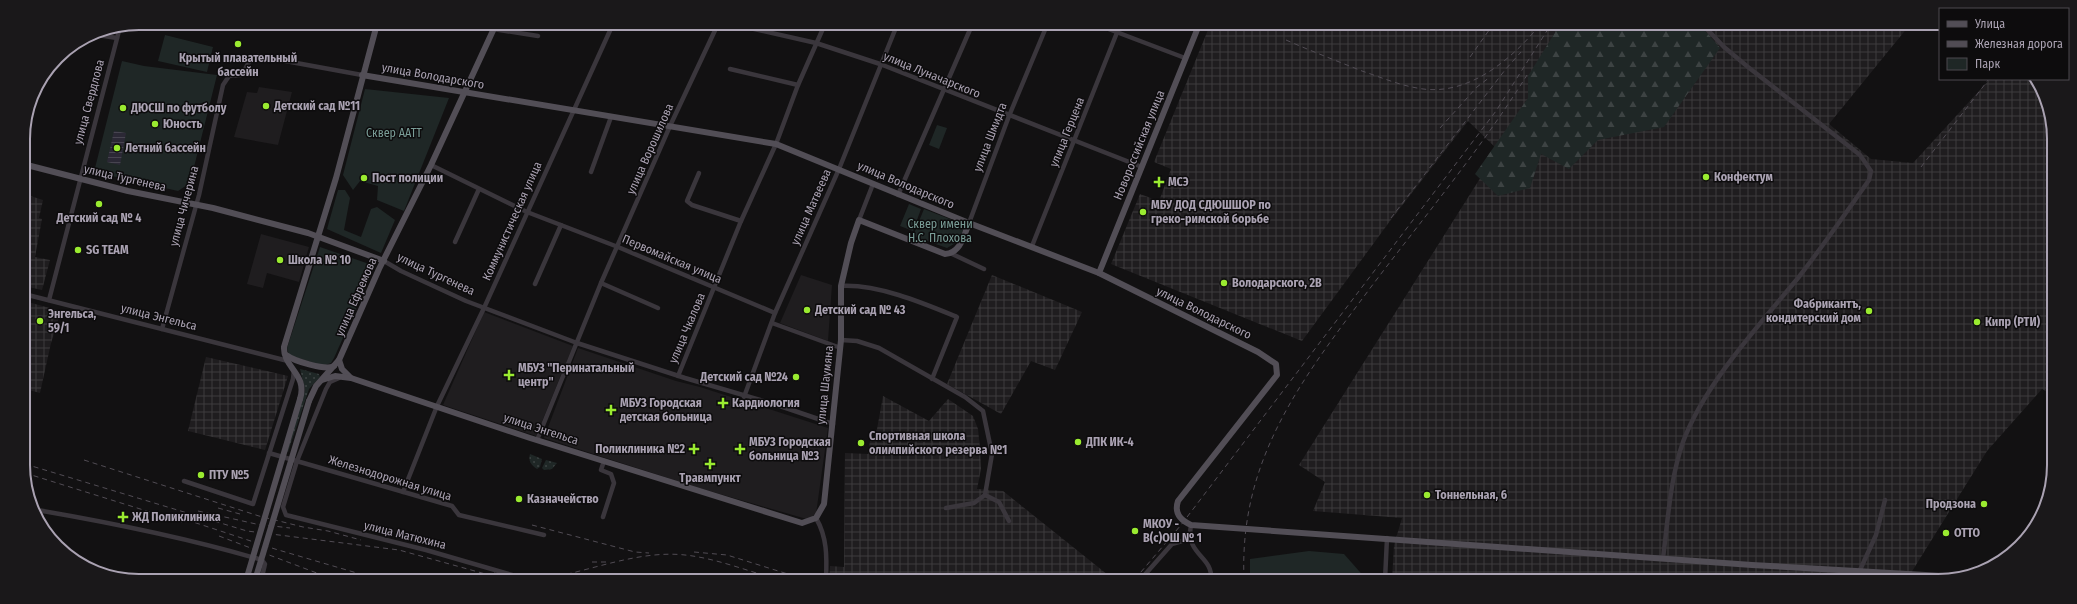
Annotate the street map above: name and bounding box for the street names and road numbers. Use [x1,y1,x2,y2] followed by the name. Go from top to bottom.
[881,49,983,101] street label: улица Луначарского
[71,58,107,146] street label: улица Свердлова
[381,60,485,92] street label: улица Володарского
[1111,88,1167,202] street label: Новороссийская улица
[1047,95,1087,169] street label: улица Герцена
[970,100,1010,174] street label: улица Шмидта
[624,101,676,197] street label: улица Ворошилова
[855,158,957,212] street label: улица Володарского
[479,159,545,283] street label: Коммунистическая улица
[82,162,168,194] street label: улица Тургенева
[167,164,202,248] street label: улица Чичерина
[788,167,834,247] street label: улица Матвеева
[620,232,724,286] street label: Первомайская улица
[395,250,477,298] street label: улица Тургенева
[332,255,380,339] street label: улица Ефремова
[1154,284,1254,342] street label: улица Володарского
[666,291,708,365] street label: улица Чкалова
[120,301,199,333] street label: улица Энгельса
[814,345,836,425] street label: улица Шаумяна
[502,410,580,448] street label: улица Энгельса
[327,453,453,503] street label: Железнодорожная улица
[362,518,448,552] street label: улица Матюхина

